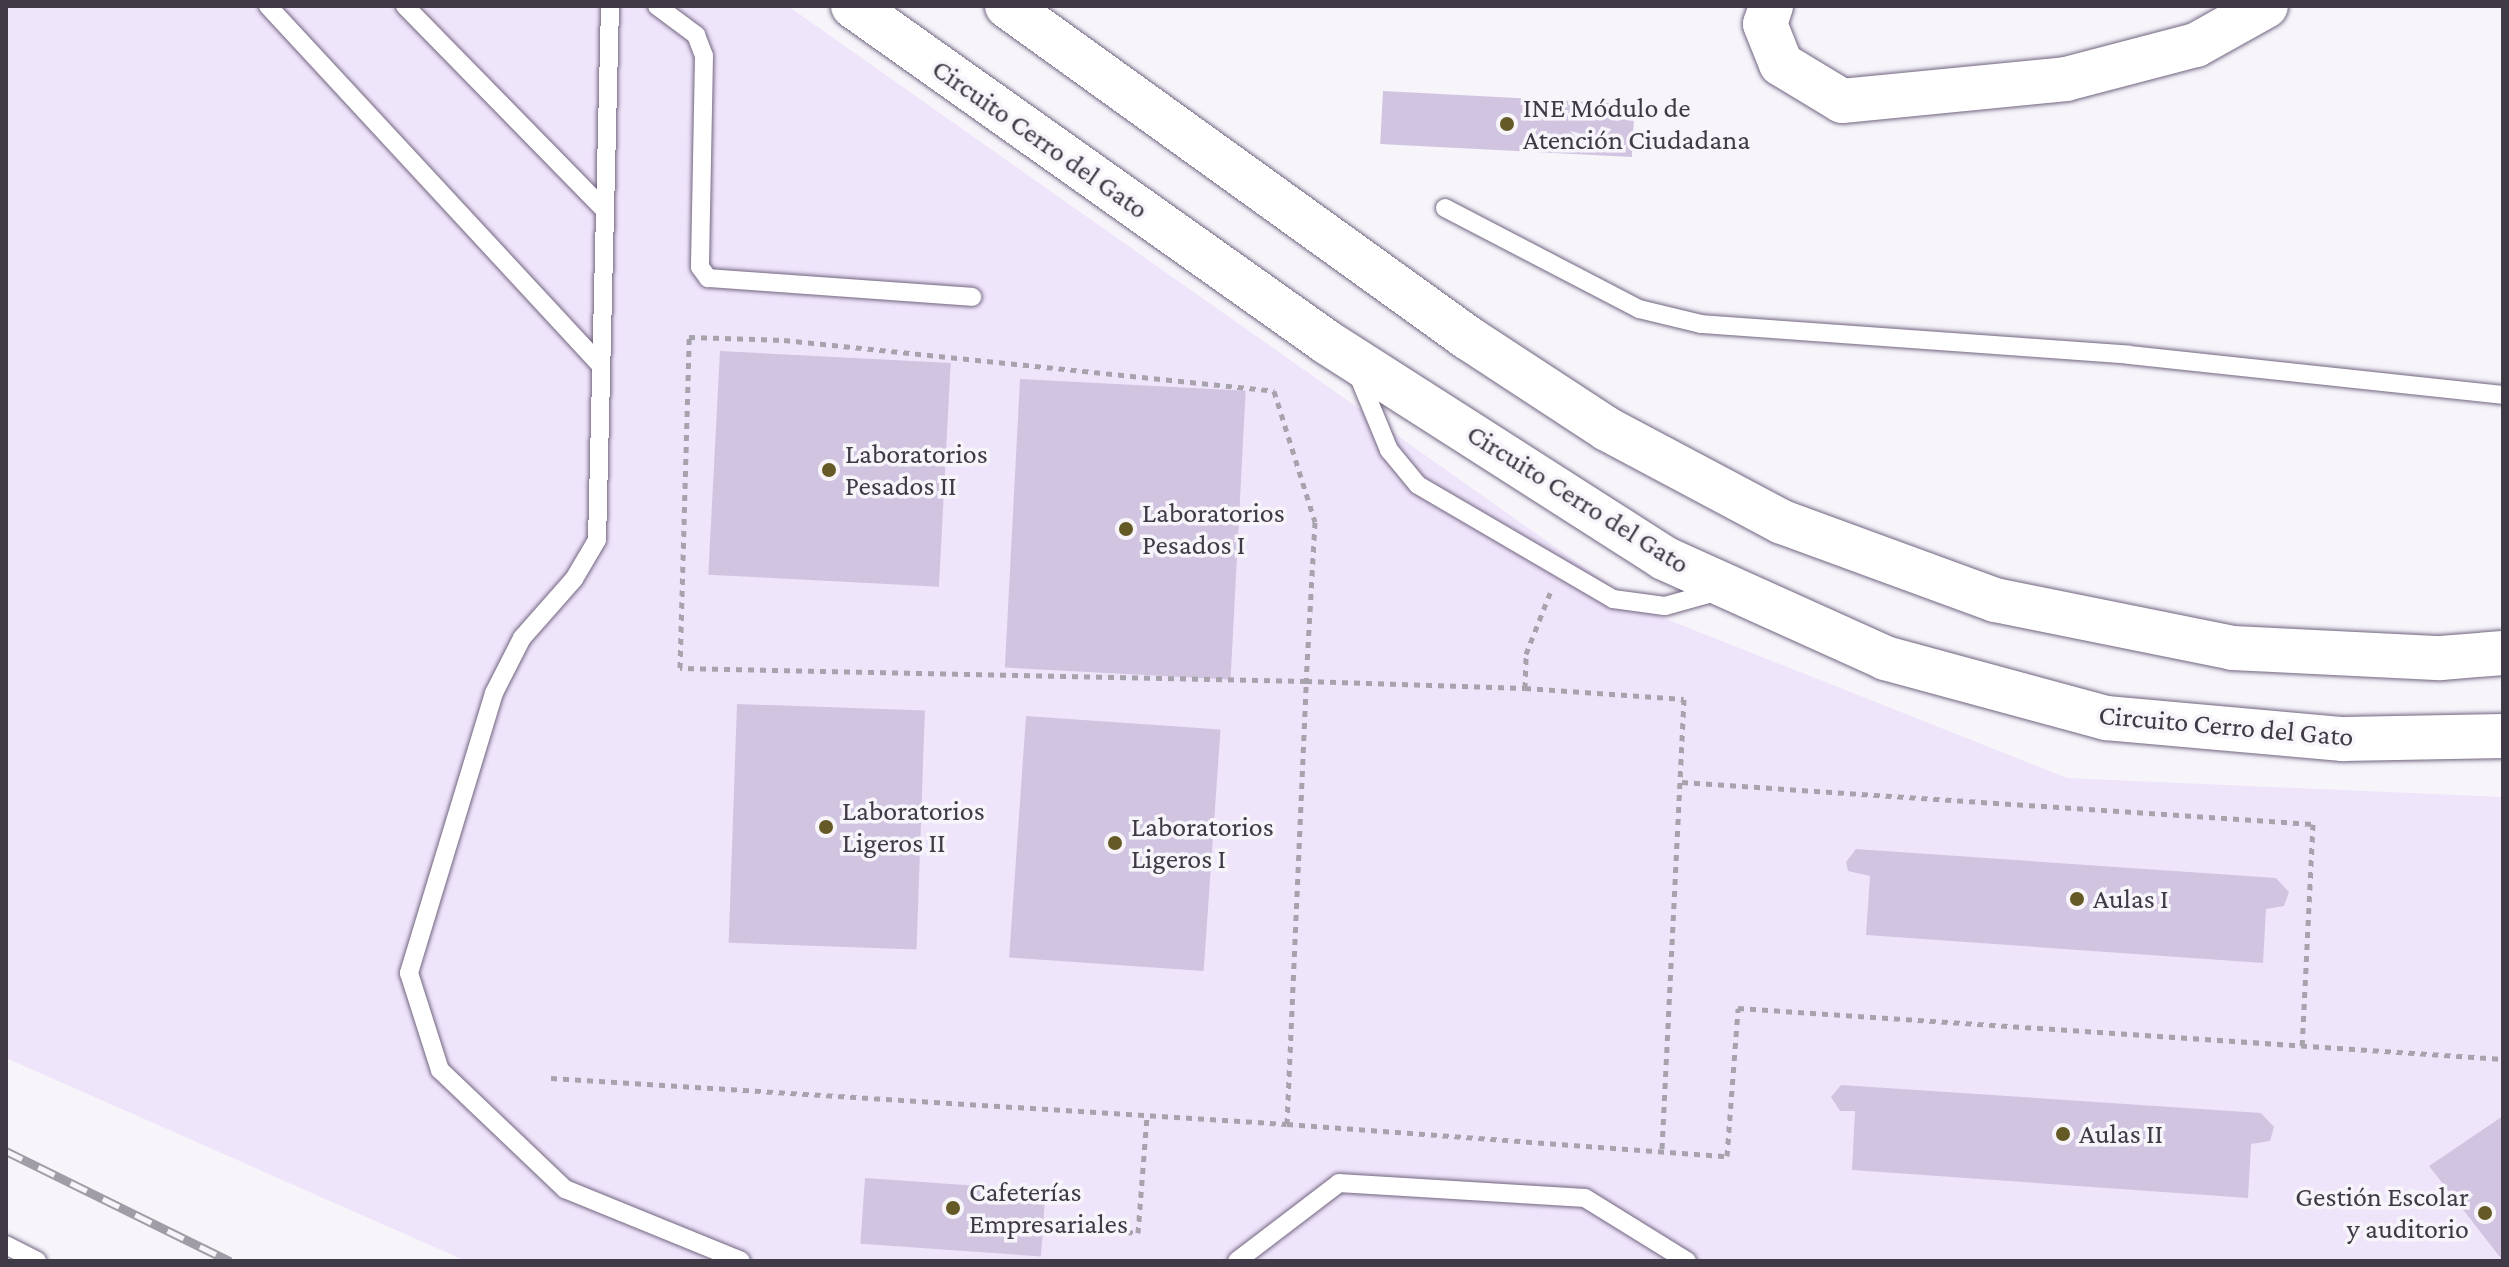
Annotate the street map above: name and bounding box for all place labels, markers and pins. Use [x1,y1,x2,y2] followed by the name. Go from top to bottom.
[1523,91,1750,157] place label: INE Módulo de Atención Ciudadana
[1498,115,1516,133] marker: INE Módulo de Atención Ciudadana
[845,437,988,503] place label: Laboratorios Pesados II
[820,461,838,479] marker: Laboratorios Pesados II
[1142,496,1285,562] place label: Laboratorios Pesados I
[1117,520,1135,538] marker: Laboratorios Pesados I
[842,794,985,860] place label: Laboratorios Ligeros II
[1131,810,1274,876] place label: Laboratorios Ligeros I
[817,818,835,836] marker: Laboratorios Ligeros II
[1106,834,1124,852] marker: Laboratorios Ligeros I
[2093,882,2169,916] place label: Aulas I
[2068,890,2086,908] marker: Aulas I
[2079,1117,2163,1151] place label: Aulas II
[2054,1125,2072,1143] marker: Aulas II
[969,1175,1128,1241] place label: Cafeterías Empresariales
[2295,1180,2469,1246] place label: Gestión Escolar y auditorio
[944,1199,962,1217] marker: Cafeterías Empresariales
[2476,1204,2494,1222] marker: Gestión Escolar y auditorio

